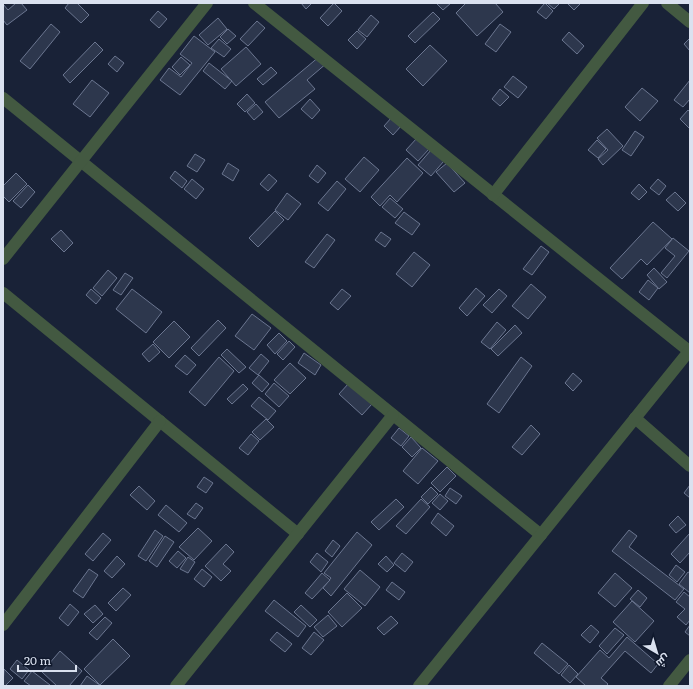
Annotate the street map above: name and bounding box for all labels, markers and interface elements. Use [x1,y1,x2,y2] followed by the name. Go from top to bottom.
[637,633,677,673] north arrow
[18,647,76,673] scale bar
[24,651,51,669] text: 20 m
[653,651,674,672] text: ش

